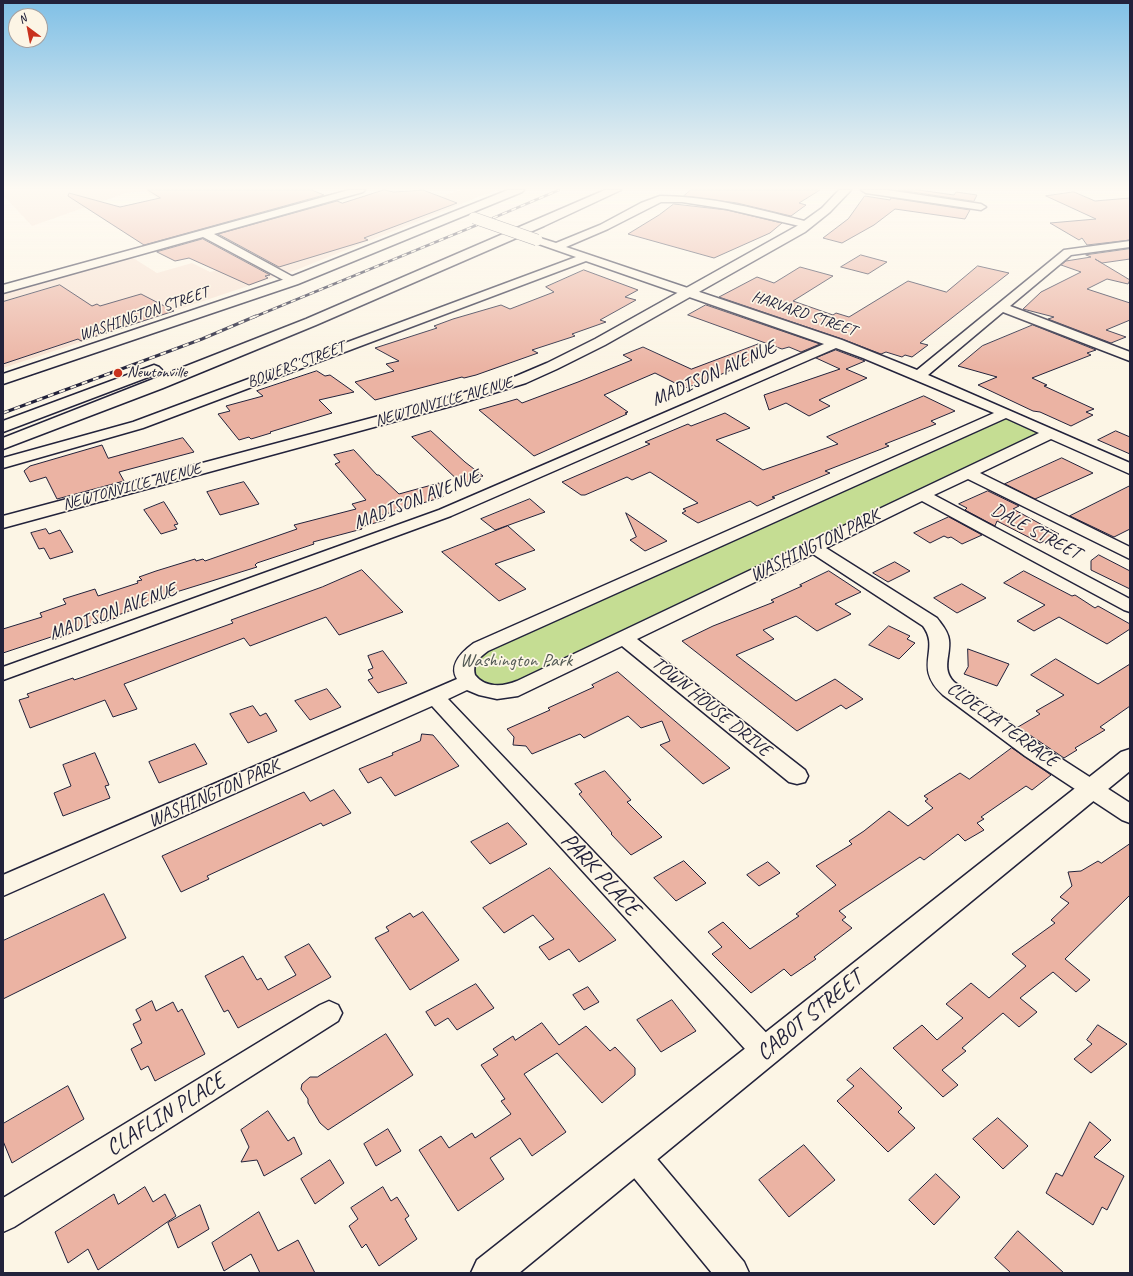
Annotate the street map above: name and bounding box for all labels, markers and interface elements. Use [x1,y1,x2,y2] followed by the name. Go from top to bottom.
[8,8,48,48] north arrow
[16,11,29,26] text: N
[77,283,211,345] street label: WASHINGTON STREET
[749,287,859,341] street label: HARVARD STREET
[648,336,780,412] street label: MADISON AVENUE
[245,338,347,392] street label: BOWERS STREET
[127,363,187,383] place label: Newtonville
[112,367,124,379] marker: Newtonville
[373,373,515,431] street label: NEWTONVILLE AVENUE
[61,459,203,515] street label: NEWTONVILLE AVENUE
[350,465,484,535] street label: MADISON AVENUE
[987,499,1085,565] street label: DALE STREET
[747,505,883,587] street label: WASHINGTON PARK
[46,578,180,646] street label: MADISON AVENUE
[460,650,572,672] park label: Washington Park
[647,652,775,762] street label: TOWN HOUSE DRIVE
[942,677,1062,773] street label: CLOELIA TERRACE
[145,755,283,833] street label: WASHINGTON PARK
[554,827,646,923] street label: PARK PLACE
[751,965,869,1067] street label: CABOT STREET
[101,1067,231,1163] street label: CLAFLIN PLACE

